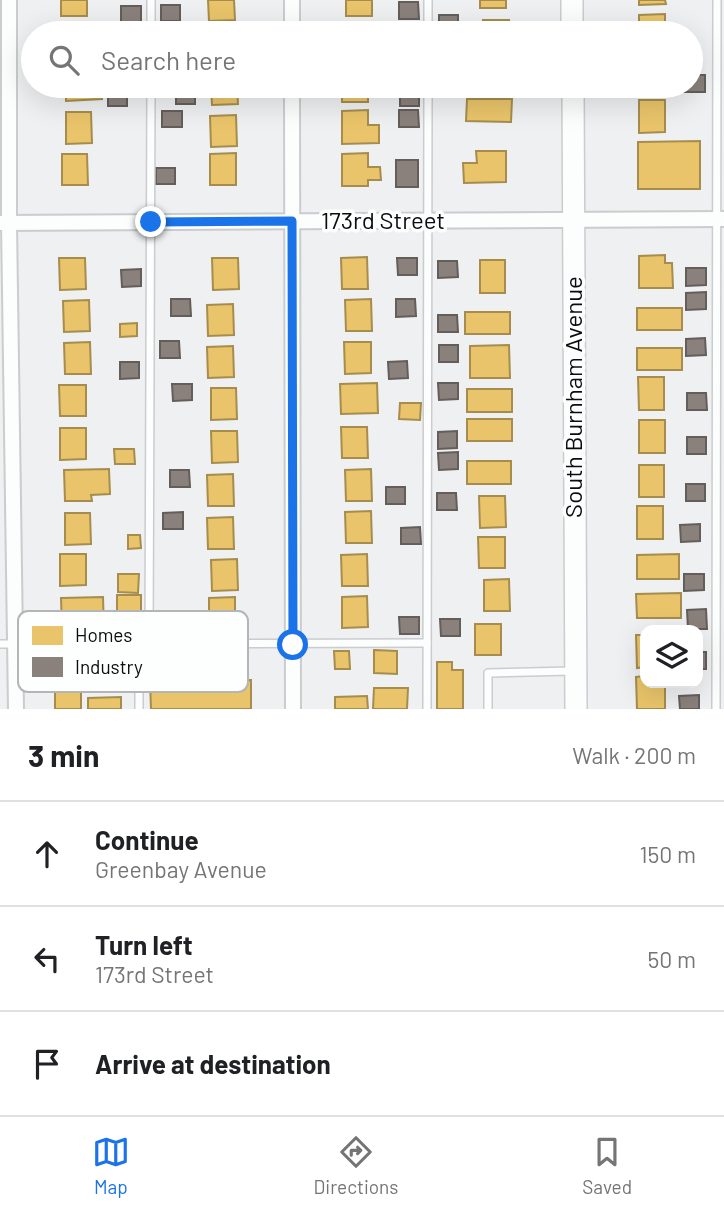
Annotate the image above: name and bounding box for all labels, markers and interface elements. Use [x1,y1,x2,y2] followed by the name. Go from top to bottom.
[21,21,703,98] search box
[45,41,83,79] icon: search
[101,44,236,75] text: Search here
[321,205,445,234] street label: 173rd Street
[135,206,166,237] route end
[558,276,587,518] street label: South Burnham Avenue
[18,611,248,692] legend
[75,623,132,646] text: Homes
[640,625,703,688] map controls
[640,625,703,688] button: layers
[277,629,308,660] route start
[75,655,143,678] text: Industry
[28,737,99,773] text: 3 min
[572,741,696,769] text: Walk · 200 m
[95,824,199,855] text: Continue
[28,835,66,873] icon: ahead
[640,840,696,868] text: 150 m
[95,855,267,883] text: Greenbay Avenue
[95,929,193,960] text: Turn left
[28,940,66,978] icon: left
[648,945,696,973] text: 50 m
[95,960,214,988] text: 173rd Street
[28,1045,66,1083] icon: arrive
[95,1048,331,1079] text: Arrive at destination
[92,1133,130,1198] tab: Map
[314,1133,399,1198] tab: Directions
[582,1133,632,1198] tab: Saved

